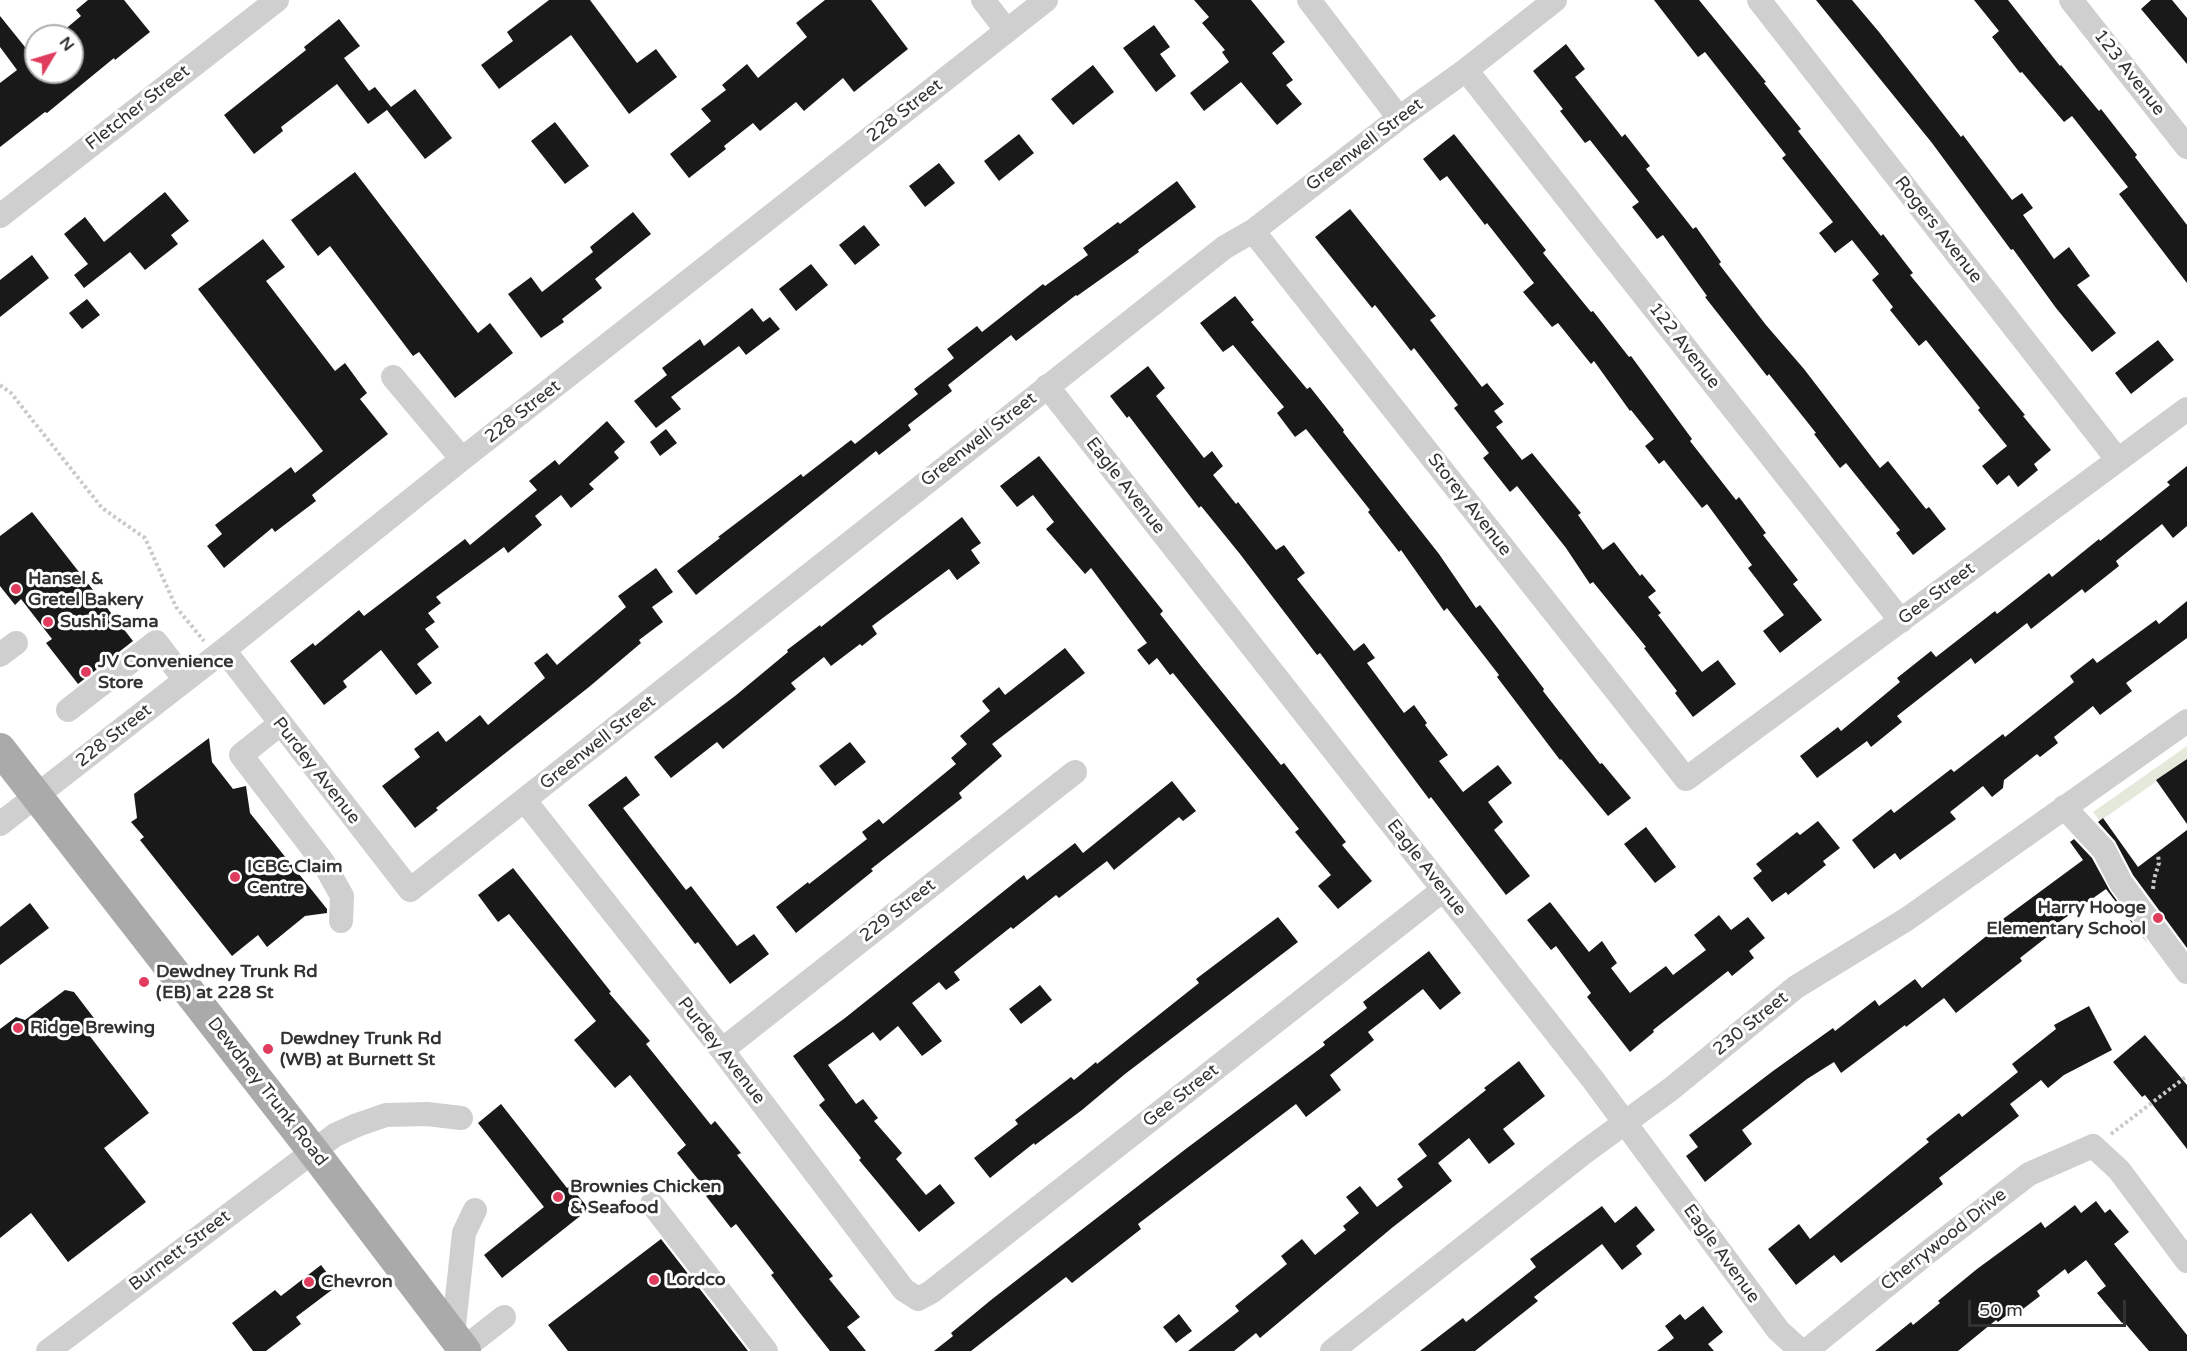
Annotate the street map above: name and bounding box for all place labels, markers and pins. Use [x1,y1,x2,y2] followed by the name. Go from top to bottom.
[28,568,144,610] place label: Hansel & Gretel Bakery
[9,582,23,596] marker: Hansel & Gretel Bakery
[60,611,158,633] place label: Sushi Sama
[41,615,55,629] marker: Sushi Sama
[98,651,233,694] place label: JV Convenience Store
[79,665,93,679] marker: JV Convenience Store
[247,856,342,898] place label: ICBC Claim Centre
[228,870,242,884] marker: ICBC Claim Centre
[1986,897,2146,940] place label: Harry Hooge Elementary School
[2151,911,2165,925] marker: Harry Hooge Elementary School
[156,961,318,1004] place label: Dewdney Trunk Rd (EB) at 228 St
[137,975,151,989] marker: Dewdney Trunk Rd (EB) at 228 St
[30,1017,155,1039] place label: Ridge Brewing
[11,1021,25,1035] marker: Ridge Brewing
[280,1028,442,1070] place label: Dewdney Trunk Rd (WB) at Burnett St
[261,1042,275,1056] marker: Dewdney Trunk Rd (WB) at Burnett St
[570,1176,721,1218] place label: Brownies Chicken & Seafood
[551,1190,565,1204] marker: Brownies Chicken & Seafood
[666,1269,726,1291] place label: Lordco
[321,1271,393,1293] place label: Chevron
[647,1273,661,1287] marker: Lordco
[302,1275,316,1289] marker: Chevron

